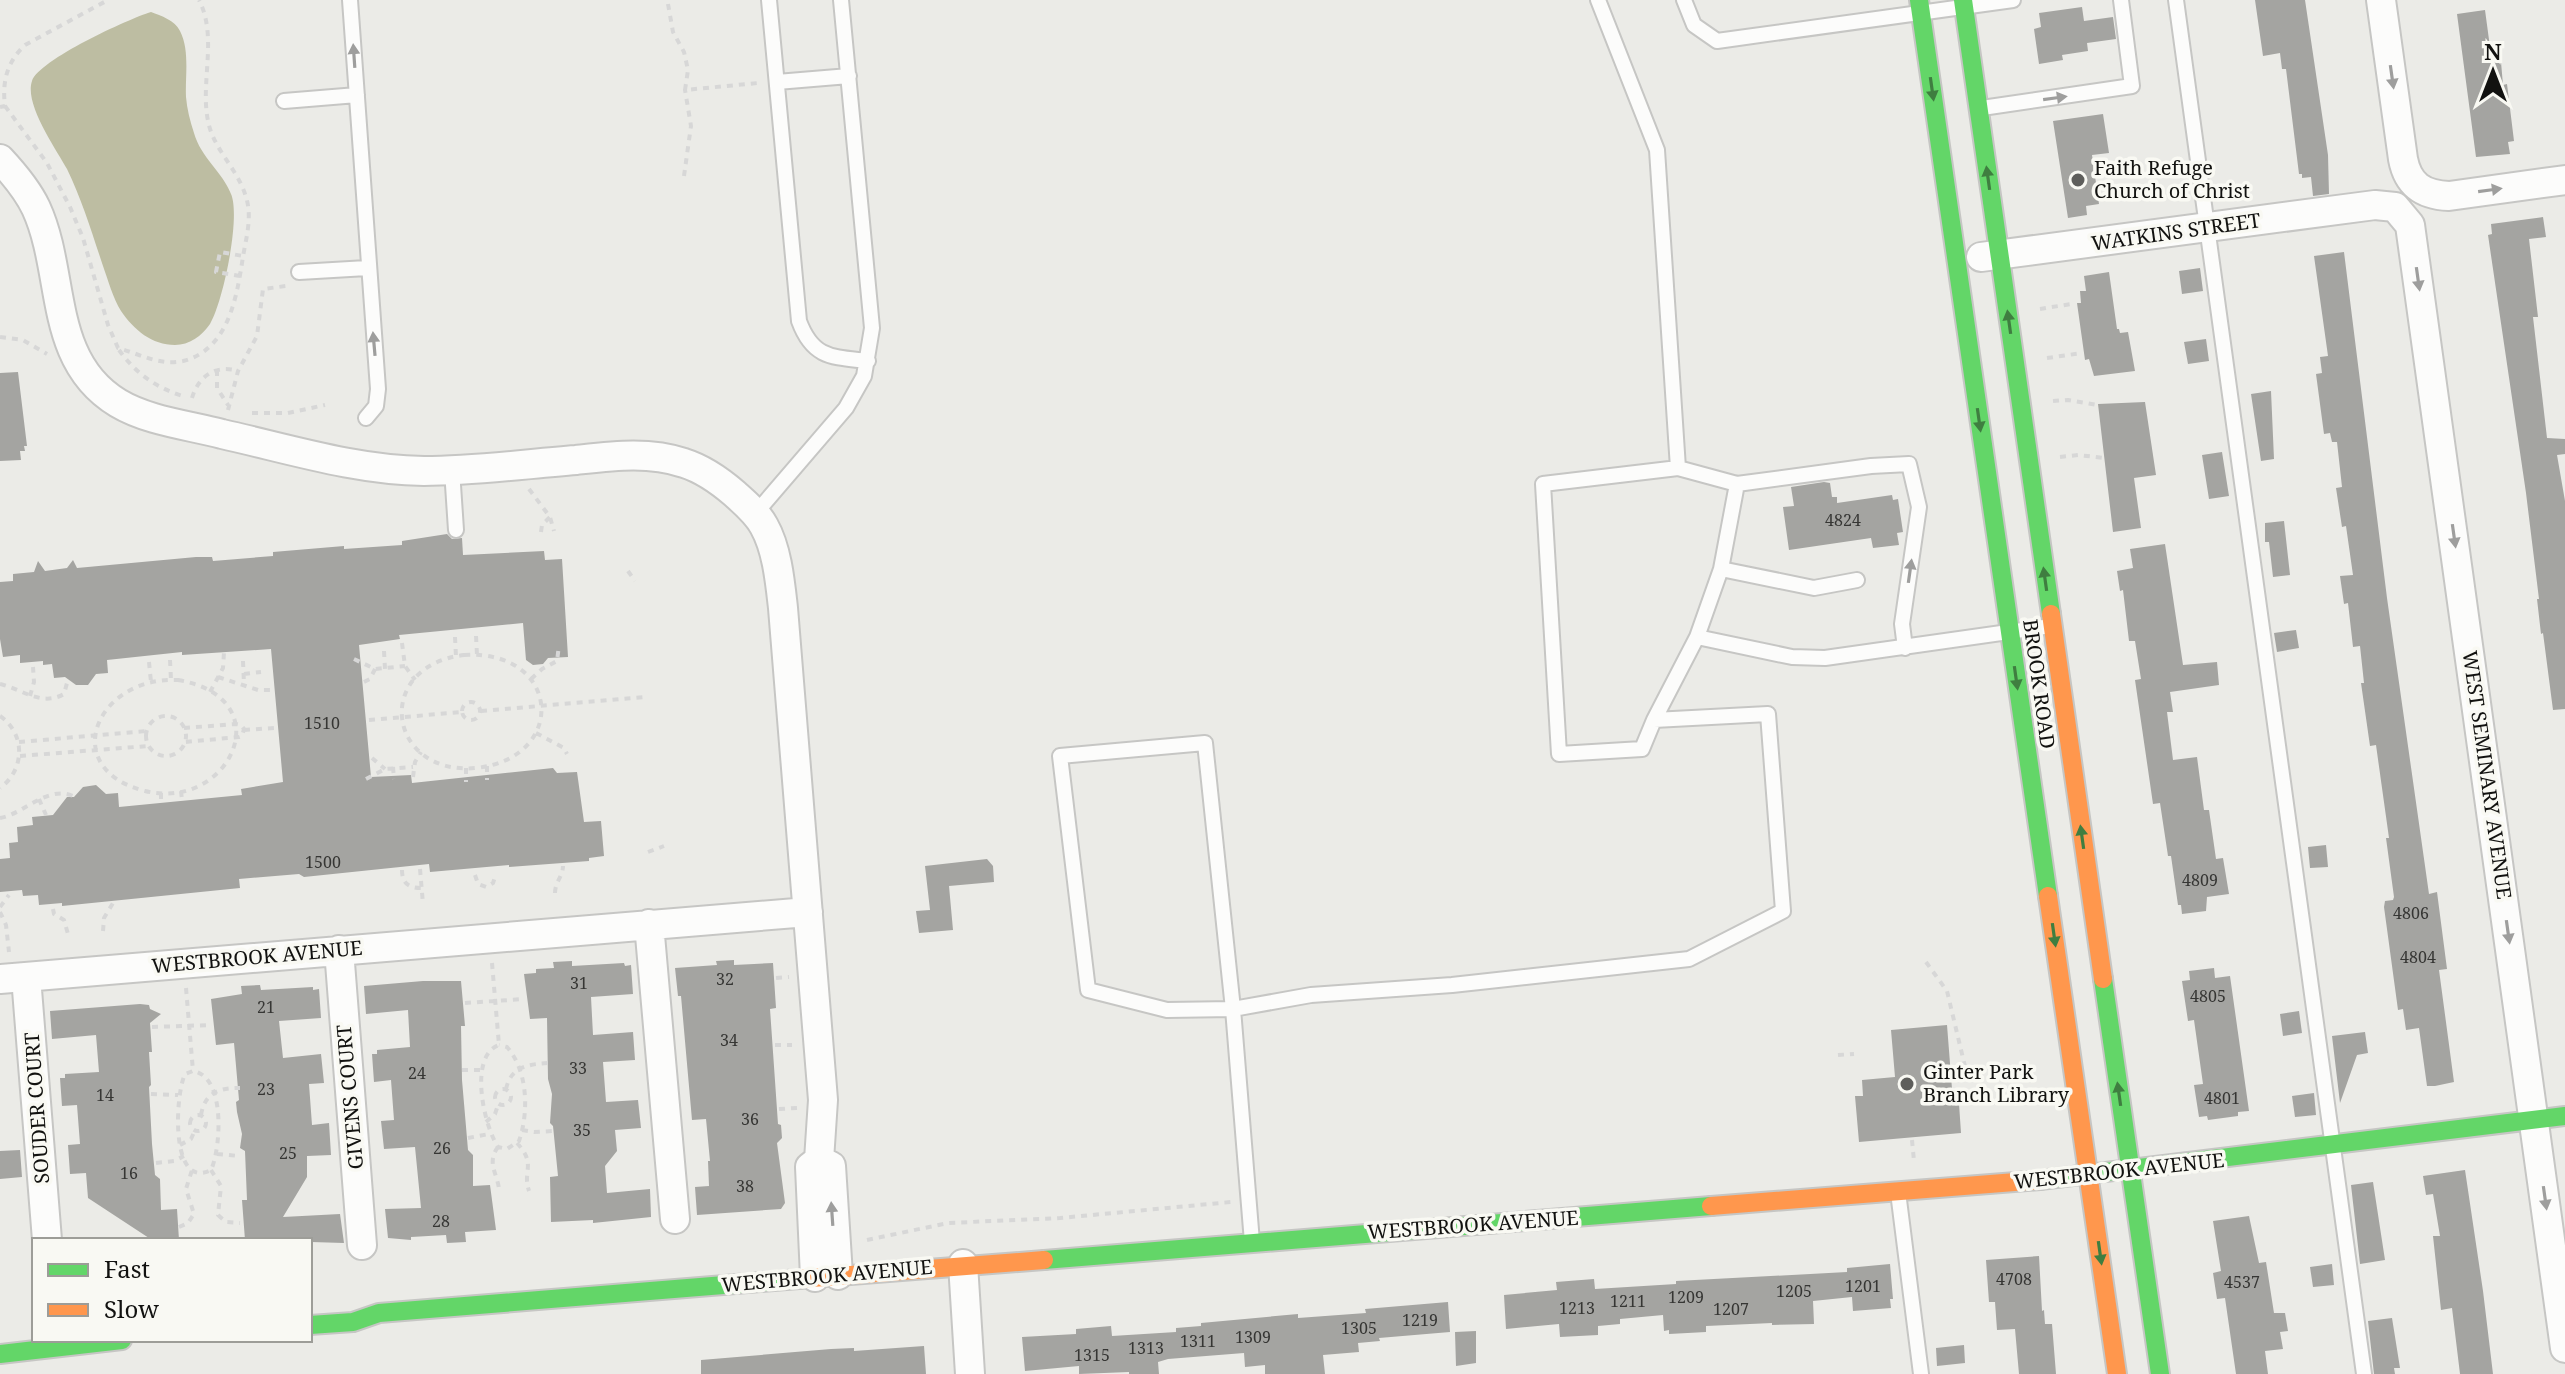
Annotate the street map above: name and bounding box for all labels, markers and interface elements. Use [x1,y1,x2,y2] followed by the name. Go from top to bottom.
[2453,32,2533,112] north arrow
[2484,36,2502,66] text: N
[347,43,360,68] one-way arrow
[2386,65,2399,90] one-way arrow
[1926,77,1939,102] one-way arrow
[2043,91,2068,104] one-way arrow
[2094,154,2250,204] place label: Faith Refuge Church of Christ
[1981,165,1994,190] one-way arrow
[2069,171,2087,189] marker: Faith Refuge Church of Christ
[2478,183,2503,196] one-way arrow
[2090,206,2262,257] street label: WATKINS STREET
[2412,267,2425,292] one-way arrow
[2002,309,2015,334] one-way arrow
[367,331,380,356] one-way arrow
[1973,408,1986,433] one-way arrow
[1825,509,1861,531] house number: 4824
[2447,524,2460,549] one-way arrow
[1904,558,1917,583] one-way arrow
[2038,566,2051,591] one-way arrow
[2017,617,2062,750] street label: BROOK ROAD
[2457,649,2518,901] street label: WEST SEMINARY AVENUE
[2010,666,2023,691] one-way arrow
[304,712,340,734] house number: 1510
[2075,824,2088,849] one-way arrow
[305,851,341,873] house number: 1500
[2182,869,2218,891] house number: 4809
[2393,902,2429,924] house number: 4806
[2502,920,2515,945] one-way arrow
[2048,923,2061,948] one-way arrow
[151,934,363,979] street label: WESTBROOK AVENUE
[2400,946,2436,968] house number: 4804
[716,968,734,990] house number: 32
[570,972,588,994] house number: 31
[2190,985,2226,1007] house number: 4805
[257,996,275,1018] house number: 21
[330,1023,369,1171] street label: GIVENS COURT
[720,1029,738,1051] house number: 34
[18,1031,55,1185] street label: SOUDER COURT
[569,1057,587,1079] house number: 33
[1923,1058,2070,1108] place label: Ginter Park Branch Library
[408,1062,426,1084] house number: 24
[1898,1075,1916,1093] marker: Ginter Park Branch Library
[257,1078,275,1100] house number: 23
[2112,1081,2125,1106] one-way arrow
[96,1084,114,1106] house number: 14
[2204,1087,2240,1109] house number: 4801
[741,1108,759,1130] house number: 36
[573,1119,591,1141] house number: 35
[433,1137,451,1159] house number: 26
[279,1142,297,1164] house number: 25
[2012,1146,2225,1195] street label: WESTBROOK AVENUE
[120,1162,138,1184] house number: 16
[736,1175,754,1197] house number: 38
[2539,1186,2552,1211] one-way arrow
[825,1201,838,1226] one-way arrow
[1367,1204,1579,1245] street label: WESTBROOK AVENUE
[432,1210,450,1232] house number: 28
[32,1238,312,1342] legend
[2094,1241,2107,1266] one-way arrow
[104,1252,150,1285] text: Fast
[721,1253,933,1298] street label: WESTBROOK AVENUE
[1996,1268,2032,1290] house number: 4708
[2224,1271,2260,1293] house number: 4537
[1845,1275,1881,1297] house number: 1201
[1776,1280,1812,1302] house number: 1205
[1668,1286,1704,1308] house number: 1209
[1610,1290,1646,1312] house number: 1211
[104,1292,159,1325] text: Slow
[1559,1297,1595,1319] house number: 1213
[1713,1298,1749,1320] house number: 1207
[1402,1309,1438,1331] house number: 1219
[1341,1317,1377,1339] house number: 1305
[1235,1326,1271,1348] house number: 1309
[1180,1330,1216,1352] house number: 1311
[1128,1337,1164,1359] house number: 1313
[1074,1344,1110,1366] house number: 1315

